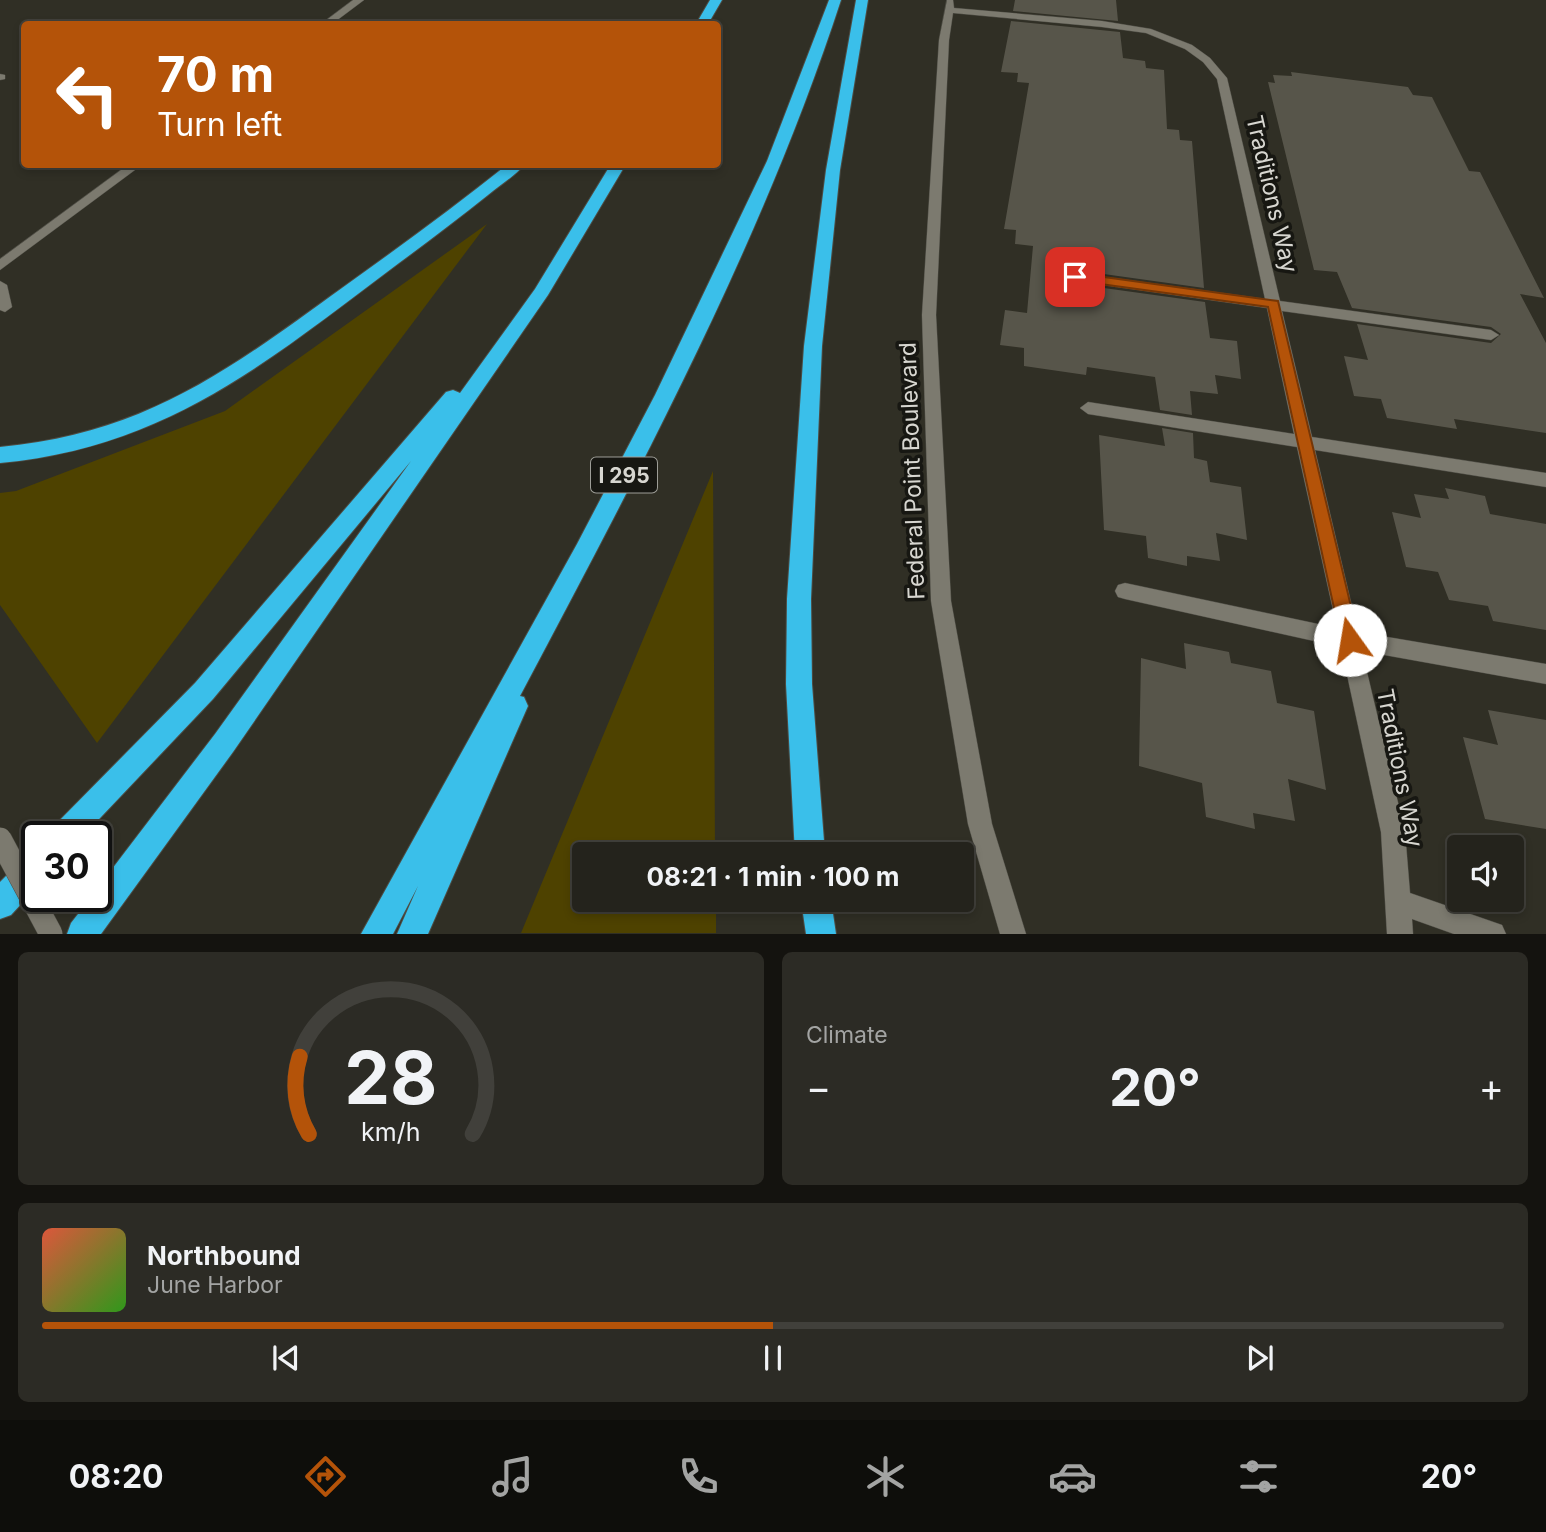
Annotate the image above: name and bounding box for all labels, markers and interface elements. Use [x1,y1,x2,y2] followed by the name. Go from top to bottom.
[157,45,274,104] text: 70 m
[42,49,133,140] icon: left
[157,105,282,144] text: Turn left
[1240,112,1304,276] street label: Traditions Way
[1045,247,1105,307] pin
[1056,258,1094,296] icon: arrive
[894,342,930,600] street label: Federal Point Boulevard
[591,458,657,492] road number: I 295
[1313,603,1387,677] position arrow
[1371,686,1429,850] street label: Traditions Way
[21,821,112,912] speed limit sign: 30
[1447,835,1524,912] map controls
[1447,835,1524,912] button: sound
[646,861,900,892] text: 08:21 · 1 min · 100 m
[806,1021,888,1049] text: Climate
[344,1034,438,1123] text: 28
[1109,1056,1201,1119] text: 20°
[806,1064,831,1110] text: −
[1479,1064,1504,1110] text: +
[361,1117,421,1147] text: km/h
[147,1240,301,1271] text: Northbound
[147,1271,283,1299] text: June Harbor
[267,1339,305,1377] icon: previous
[754,1339,792,1377] icon: pause
[1241,1339,1279,1377] icon: next
[301,1452,350,1501] icon: directions
[488,1452,537,1501] icon: music
[674,1452,723,1501] icon: phone
[861,1452,910,1501] icon: climate
[1048,1452,1097,1501] icon: car
[1234,1452,1283,1501] icon: filters
[69,1457,164,1496] text: 08:20
[1421,1457,1477,1496] text: 20°

